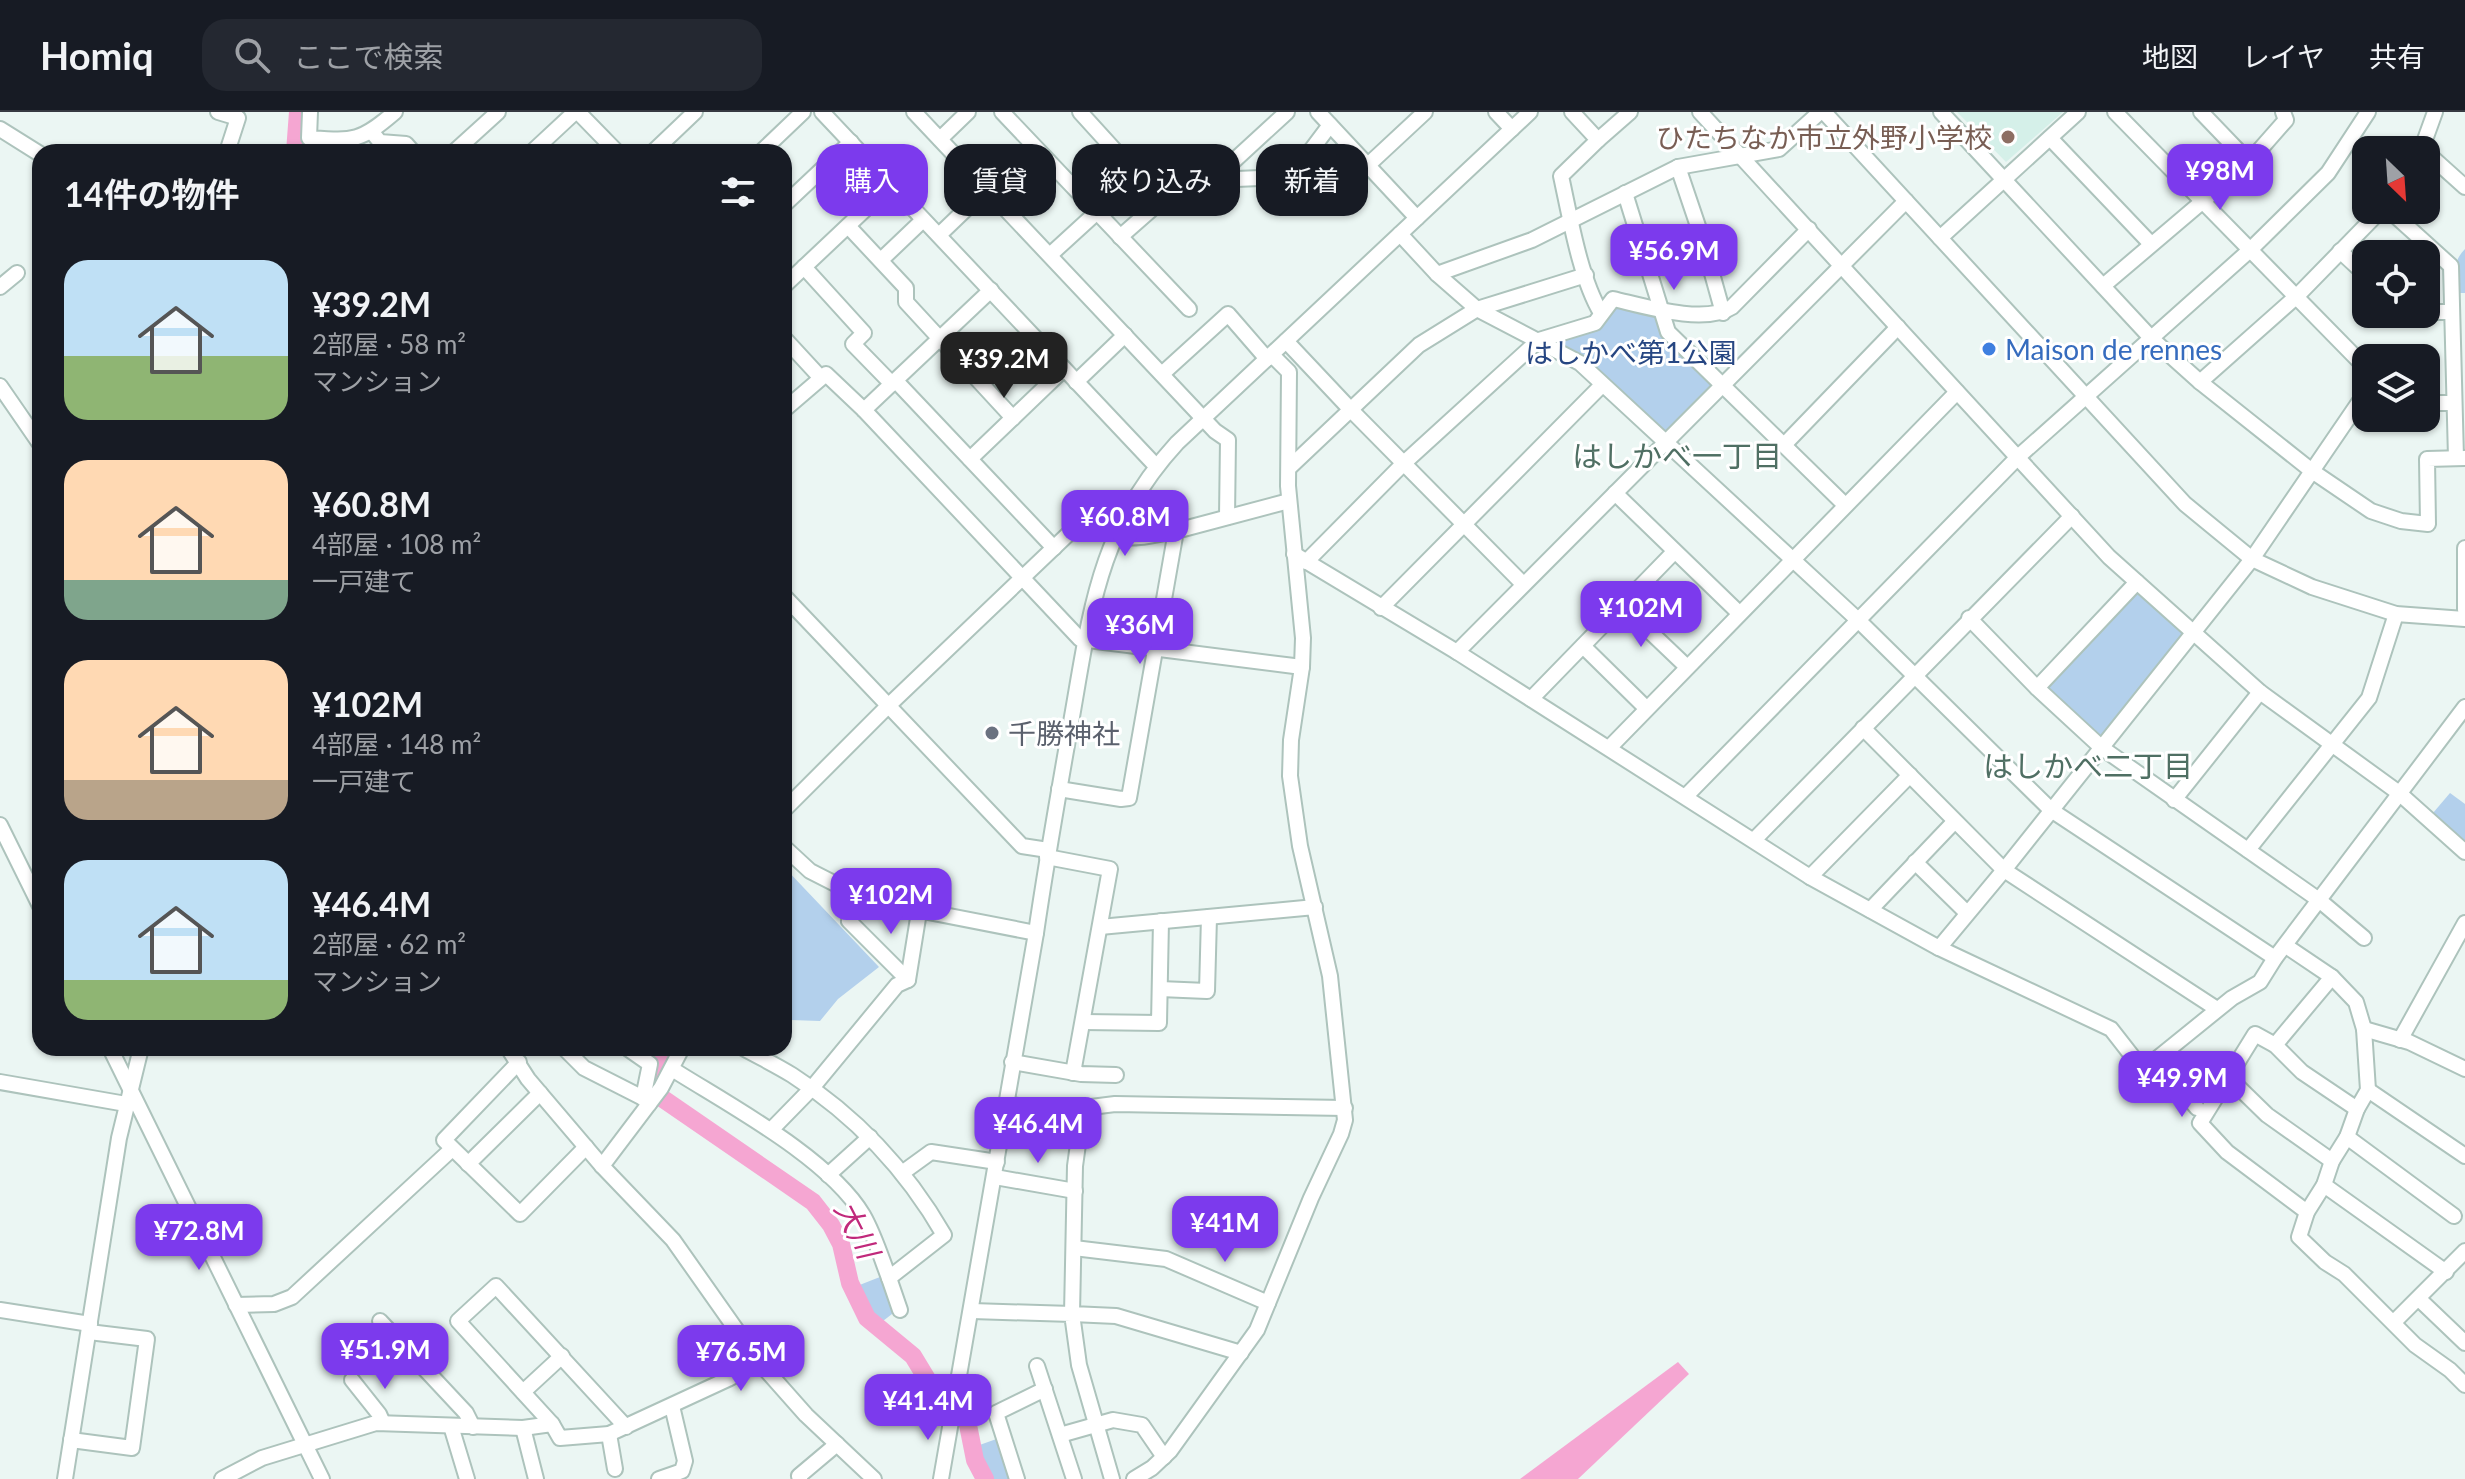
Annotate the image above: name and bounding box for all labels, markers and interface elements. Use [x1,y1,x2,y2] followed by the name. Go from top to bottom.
[202,19,762,91] search box
[40,32,154,78] text: Homiq
[230,33,274,77] icon: search
[294,38,444,74] text: ここで検索
[2142,39,2198,73] text: 地図
[2242,39,2325,73] text: レイヤ
[2369,39,2425,73] text: 共有
[1656,120,1992,154] place label: ひたちなか市立外野小学校
[1999,128,2017,146] marker: ひたちなか市立外野小学校
[2352,136,2440,224] north arrow
[2352,136,2440,432] map controls
[816,144,928,216] chip: 購入
[944,144,1056,216] chip: 賃貸
[1072,144,1240,216] chip: 絞り込み
[1256,144,1368,216] chip: 新着
[2173,144,2267,212] pin: ¥98M
[2185,154,2255,186] text: ¥98M
[716,170,760,214] icon: filters
[64,173,239,214] text: 14件の物件
[1609,224,1739,292] pin: ¥56.9M
[1628,234,1720,266] text: ¥56.9M
[2352,240,2440,328] button: locate
[312,283,431,324] text: ¥39.2M
[128,292,224,388] icon: home
[312,328,466,360] text: 2部屋 · 58 m²
[939,332,1069,400] pin: ¥39.2M
[2005,332,2222,366] place label: Maison de rennes
[1525,335,1737,369] park label: はしかべ第1公園
[1980,340,1998,358] marker: Maison de rennes
[958,342,1050,374] text: ¥39.2M
[2352,344,2440,432] button: layers
[312,365,442,397] text: マンション
[1572,437,1782,473] district label: はしかべ一丁目
[312,483,431,524] text: ¥60.8M
[1060,490,1190,558] pin: ¥60.8M
[128,492,224,588] icon: home
[1079,500,1171,532] text: ¥60.8M
[312,528,481,560] text: 4部屋 · 108 m²
[312,565,416,597] text: 一戸建て
[1585,581,1697,649] pin: ¥102M
[1599,591,1683,623] text: ¥102M
[1093,598,1187,666] pin: ¥36M
[1105,608,1175,640] text: ¥36M
[312,683,423,724] text: ¥102M
[128,692,224,788] icon: home
[1008,716,1120,750] place label: 千勝神社
[983,724,1001,742] marker: 千勝神社
[312,728,481,760] text: 4部屋 · 148 m²
[1983,747,2193,783] district label: はしかべ二丁目
[312,765,416,797] text: 一戸建て
[835,868,947,936] pin: ¥102M
[849,878,933,910] text: ¥102M
[312,883,431,924] text: ¥46.4M
[128,892,224,988] icon: home
[312,928,466,960] text: 2部屋 · 62 m²
[312,965,442,997] text: マンション
[2117,1051,2247,1119] pin: ¥49.9M
[2136,1061,2228,1093] text: ¥49.9M
[973,1097,1103,1165] pin: ¥46.4M
[992,1107,1084,1139] text: ¥46.4M
[828,1194,889,1267] water label: 大川
[1178,1196,1272,1264] pin: ¥41M
[134,1204,264,1272] pin: ¥72.8M
[1190,1206,1260,1238] text: ¥41M
[153,1214,245,1246] text: ¥72.8M
[320,1323,450,1391] pin: ¥51.9M
[676,1325,806,1393] pin: ¥76.5M
[339,1333,431,1365] text: ¥51.9M
[695,1335,787,1367] text: ¥76.5M
[863,1374,993,1442] pin: ¥41.4M
[882,1384,974,1416] text: ¥41.4M

